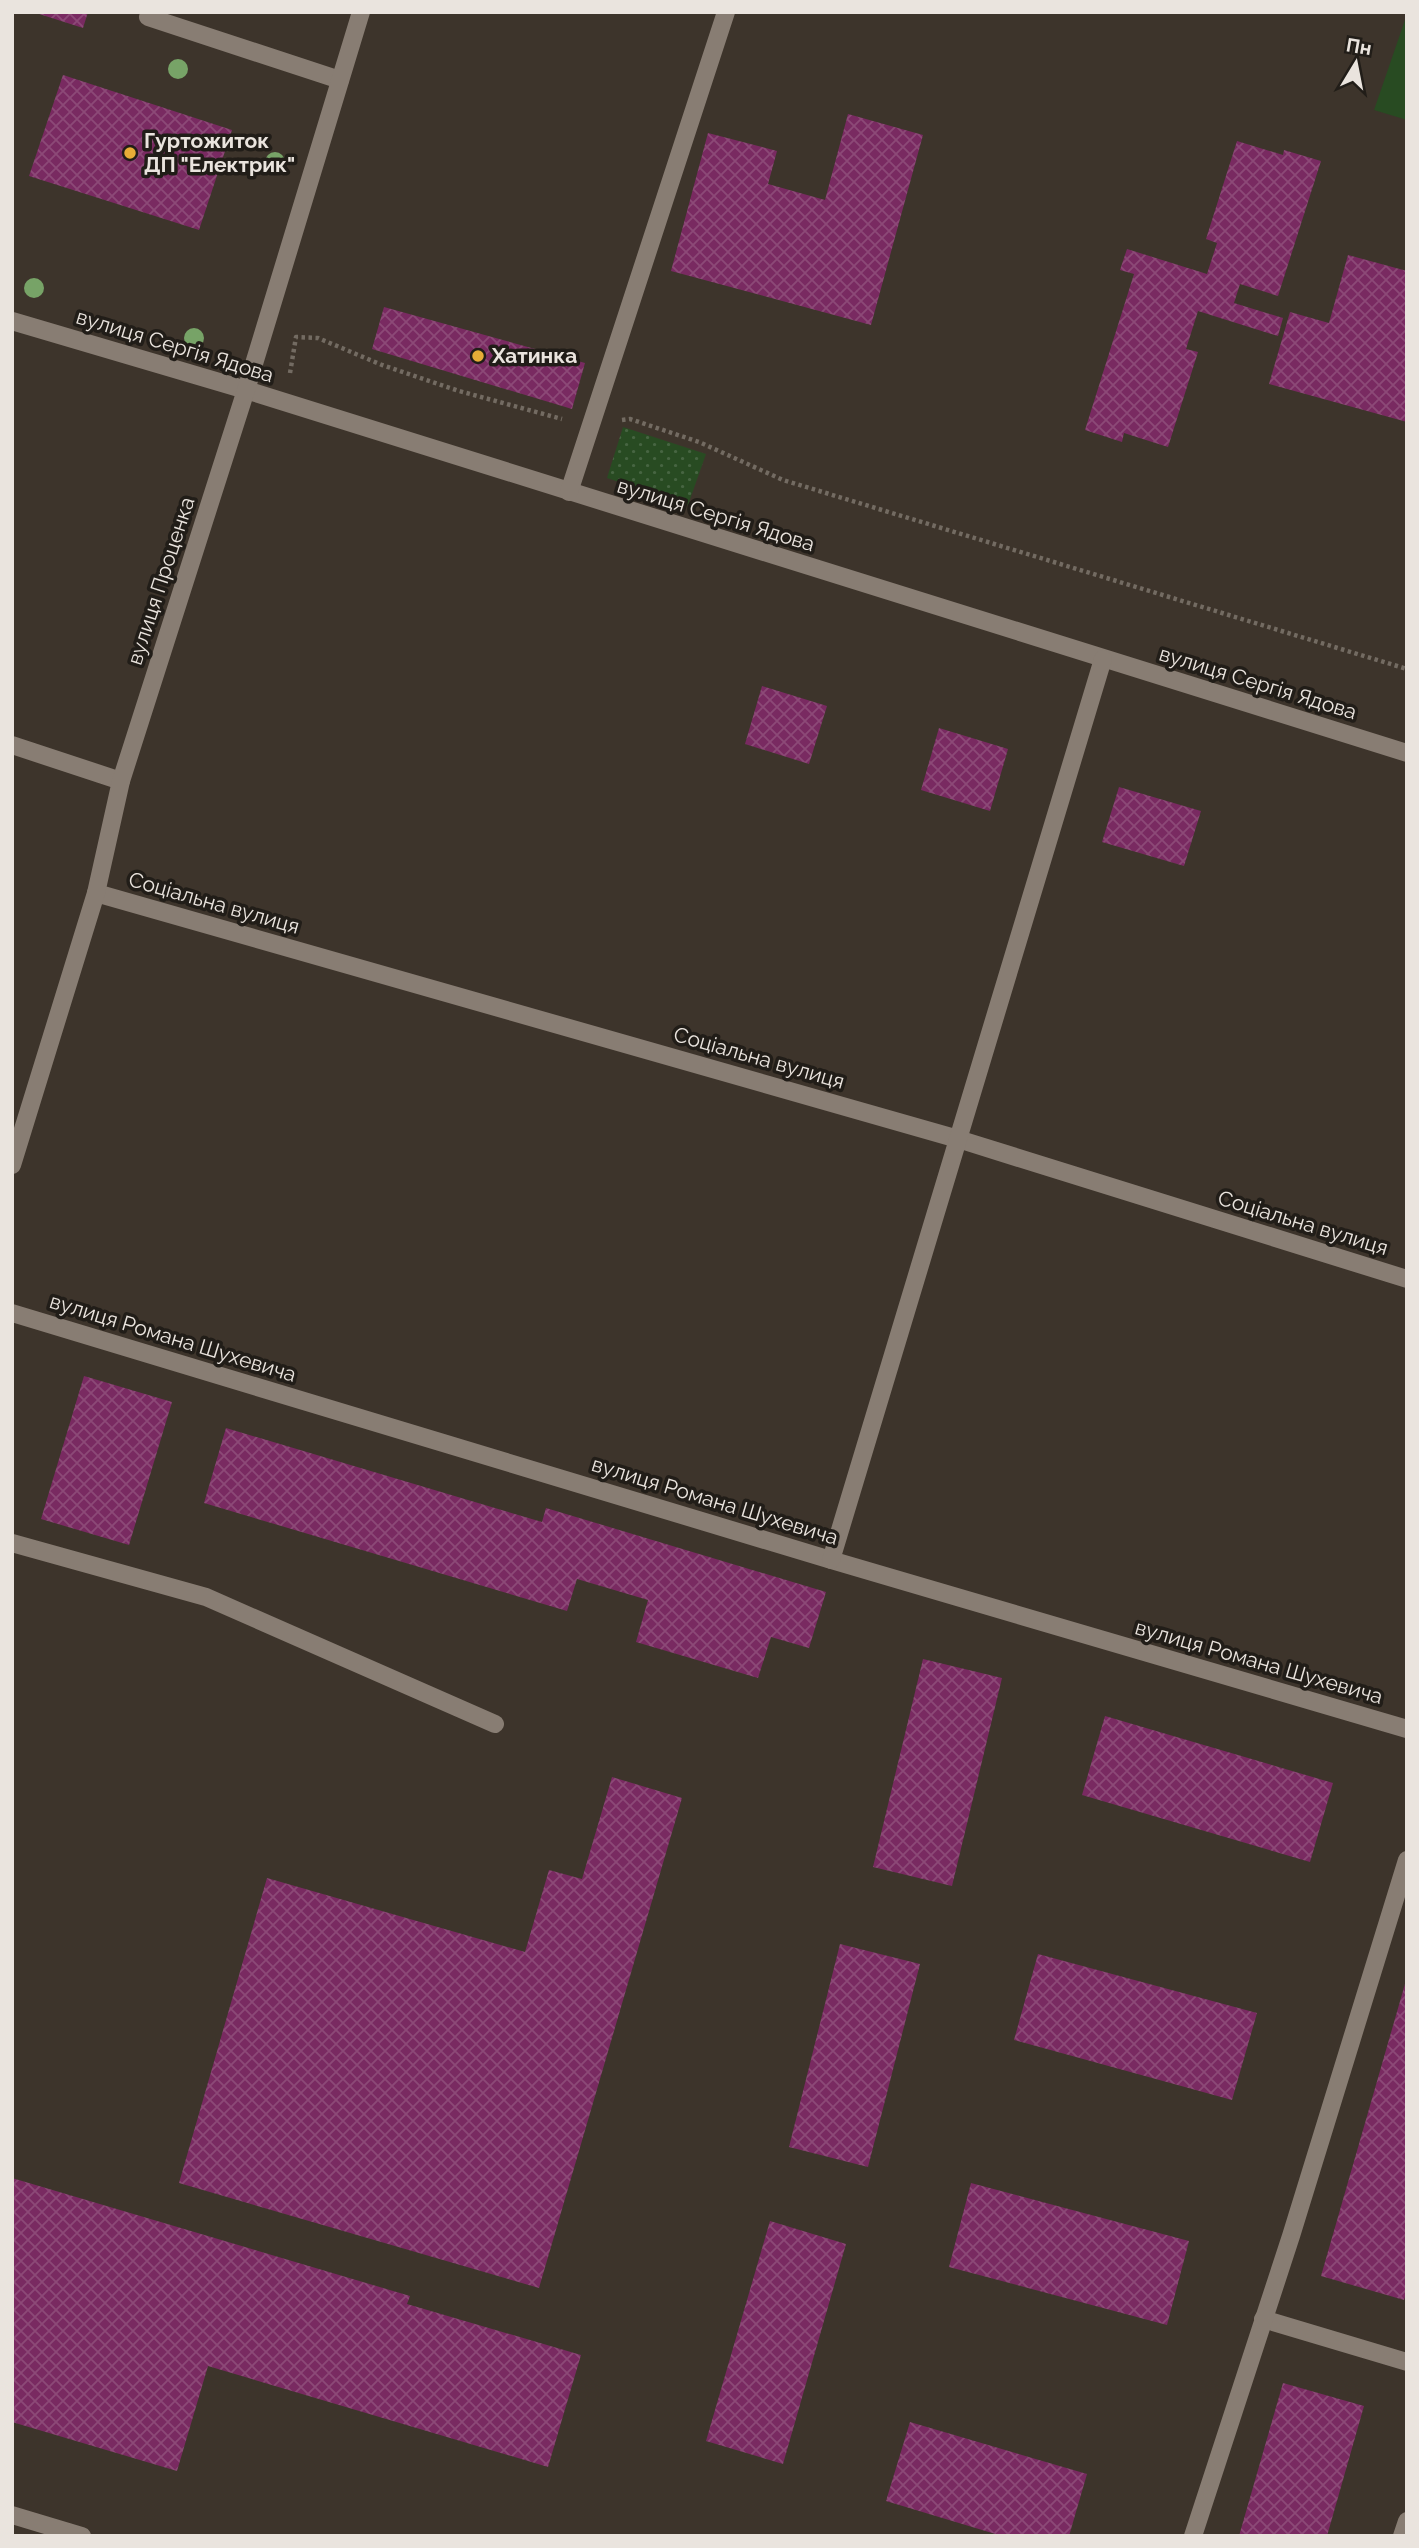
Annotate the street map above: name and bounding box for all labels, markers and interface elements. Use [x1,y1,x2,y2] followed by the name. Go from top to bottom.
[1321,28,1391,98] north arrow
[1345,33,1373,59] text: Пн
[144,128,295,177] place label: Гуртожиток ДП "Електрик"
[122,145,138,161] marker: Гуртожиток ДП "Електрик"
[73,304,277,387] street label: вулиця Сергія Ядова
[491,343,577,368] place label: Хатинка
[470,348,486,364] marker: Хатинка
[614,473,818,556] street label: вулиця Сергія Ядова
[122,494,199,668] street label: вулиця Проценка
[1156,641,1360,724] street label: вулиця Сергія Ядова
[126,866,302,939] street label: Соціальна вулиця
[671,1021,847,1094] street label: Соціальна вулиця
[1215,1185,1391,1260] street label: Соціальна вулиця
[47,1288,299,1387] street label: вулиця Романа Шухевича
[589,1451,841,1550] street label: вулиця Романа Шухевича
[1132,1614,1386,1709] street label: вулиця Романа Шухевича

